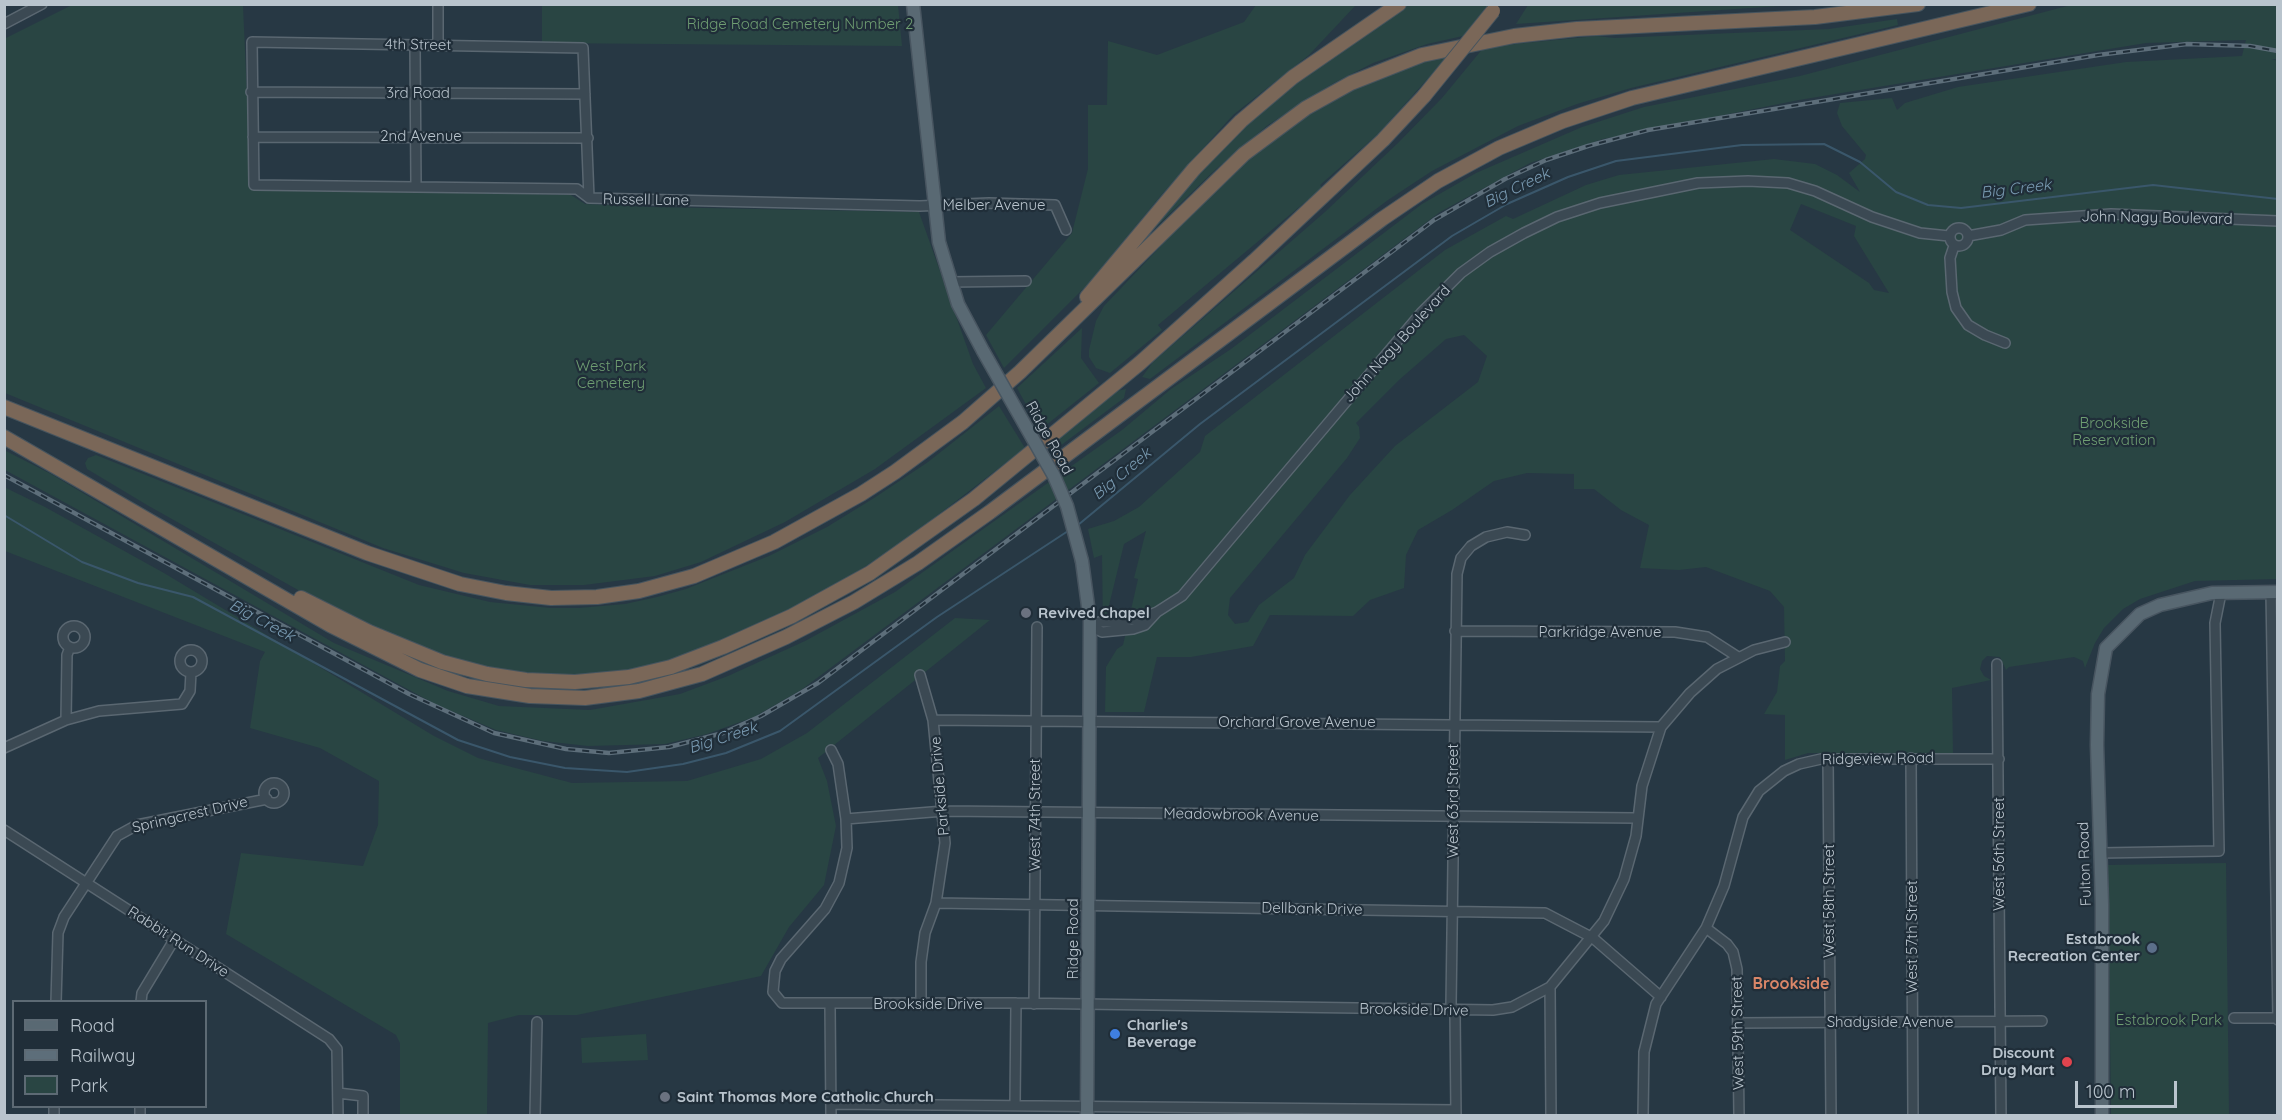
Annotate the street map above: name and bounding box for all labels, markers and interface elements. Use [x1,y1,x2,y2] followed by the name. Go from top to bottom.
[687,15,913,33] park label: Ridge Road Cemetery Number 2
[385,35,451,55] street label: 4th Street
[386,84,450,102] street label: 3rd Road
[380,127,462,145] street label: 2nd Avenue
[1481,164,1553,212] water label: Big Creek
[1980,175,2052,203] water label: Big Creek
[603,190,689,210] street label: Russell Lane
[942,196,1046,214] street label: Melber Avenue
[2081,208,2233,228] street label: John Nagy Boulevard
[1340,282,1454,406] street label: John Nagy Boulevard
[576,357,646,392] park label: West Park Cemetery
[1021,398,1077,478] street label: Ridge Road
[2072,414,2156,449] park label: Brookside Reservation
[1089,444,1155,504] water label: Big Creek
[226,596,298,646] water label: Big Creek
[1038,604,1150,622] place label: Revived Chapel
[1019,606,1033,620] marker: Revived Chapel
[1539,623,1661,641] street label: Parkridge Avenue
[1218,713,1376,731] street label: Orchard Grove Avenue
[686,718,760,758] water label: Big Creek
[927,736,953,836] street label: Parkside Drive
[1444,744,1462,858] street label: West 63rd Street
[1822,749,1934,769] street label: Ridgeview Road
[1026,759,1044,871] street label: West 74th Street
[130,793,250,837] street label: Springcrest Drive
[1990,797,2008,911] street label: West 56th Street
[1163,805,1319,825] street label: Meadowbrook Avenue
[2075,822,2095,906] street label: Fulton Road
[1820,844,1838,958] street label: West 58th Street
[1903,880,1921,994] street label: West 57th Street
[1064,898,1082,980] street label: Ridge Road
[1261,899,1363,919] street label: Dellbank Drive
[124,903,232,981] street label: Rabbit Run Drive
[2008,930,2140,965] place label: Estabrook Recreation Center
[2145,941,2159,955] marker: Estabrook Recreation Center
[1752,974,1830,994] district label: Brookside
[1728,976,1748,1090] street label: West 59th Street
[873,995,983,1013] street label: Brookside Drive
[12,1000,207,1108] legend
[1359,1000,1469,1020] street label: Brookside Drive
[2116,1011,2222,1029] park label: Estabrook Park
[1827,1013,1953,1031] street label: Shadyside Avenue
[70,1014,115,1037] text: Road
[1127,1016,1197,1051] place label: Charlie's Beverage
[1108,1027,1122,1041] marker: Charlie's Beverage
[70,1044,136,1067] text: Railway
[1981,1044,2055,1079] place label: Discount Drug Mart
[2060,1055,2074,1069] marker: Discount Drug Mart
[2078,1069,2180,1107] scale bar
[70,1074,108,1097] text: Park
[2086,1080,2135,1103] text: 100 m
[677,1088,934,1106] place label: Saint Thomas More Catholic Church
[658,1090,672,1104] marker: Saint Thomas More Catholic Church

